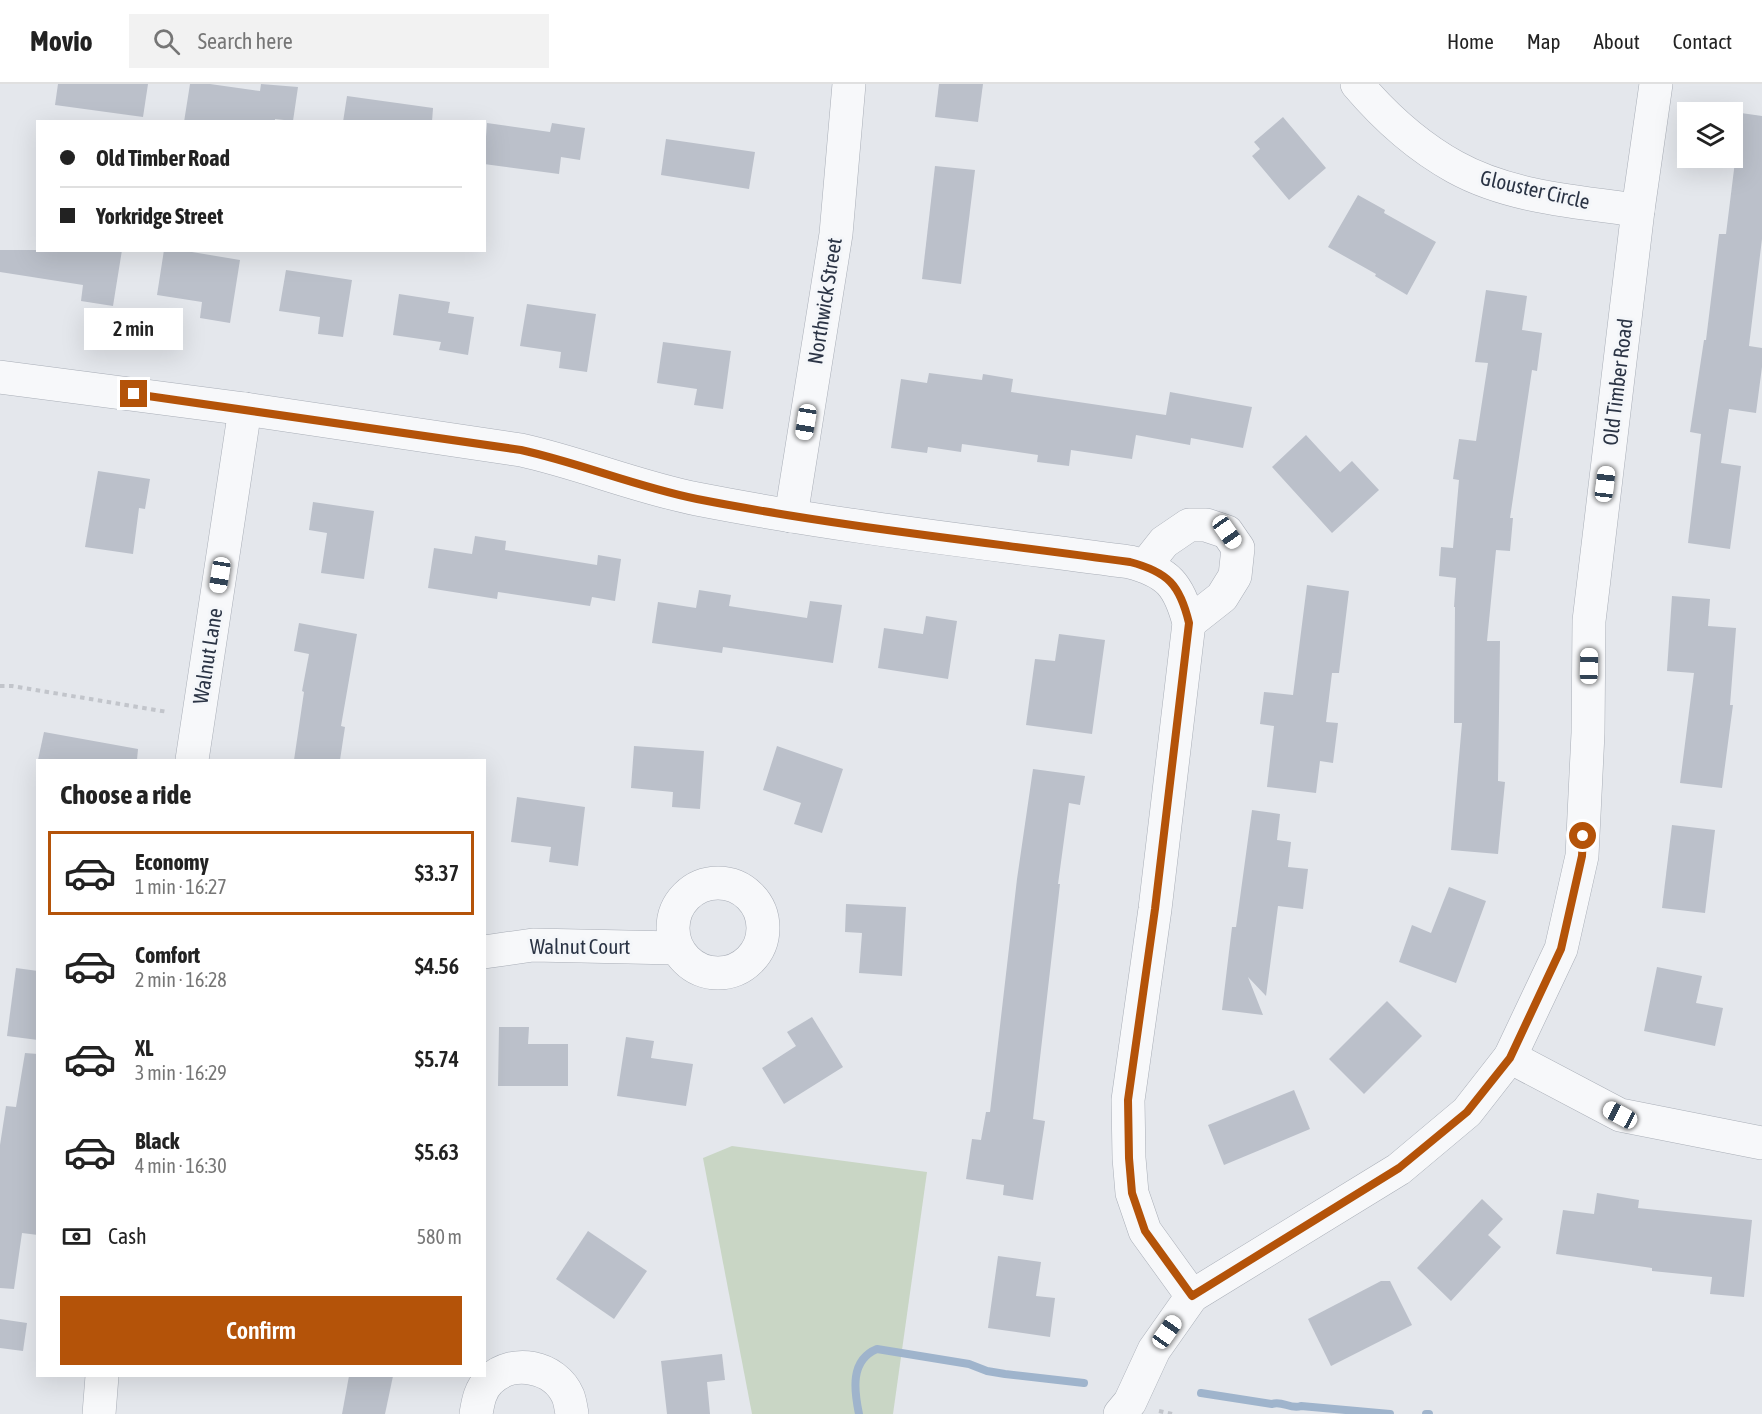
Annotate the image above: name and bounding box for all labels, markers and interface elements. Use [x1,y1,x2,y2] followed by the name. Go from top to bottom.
[129,14,549,68] search box
[30,25,93,57] text: Movio
[150,25,183,58] icon: search
[198,28,293,54] text: Search here
[1447,29,1494,53] text: Home
[1527,29,1561,53] text: Map
[1594,29,1640,53] text: About
[1673,29,1732,53] text: Contact
[1677,102,1743,168] map controls
[1677,102,1743,168] button: layers
[96,145,230,171] text: Old Timber Road
[1478,165,1592,213] street label: Glouster Circle
[96,203,223,229] text: Yorkridge Street
[802,236,846,366] street label: Northwick Street
[84,307,184,349] callout: 2 min
[113,317,154,340] text: 2 min
[1597,317,1637,447] street label: Old Timber Road
[120,380,147,407] route end
[794,403,818,441] car
[1594,465,1616,503] car
[1209,512,1245,552] car
[208,556,232,594] car
[188,606,226,706] street label: Walnut Lane
[1580,648,1598,684] car
[60,779,192,810] text: Choose a ride
[1569,822,1596,849] route start
[63,846,117,900] icon: car
[135,849,209,875] text: Economy
[415,860,459,886] text: $3.37
[135,875,227,898] text: 1 min · 16:27
[530,934,630,958] street label: Walnut Court
[63,939,117,993] icon: car
[135,942,200,968] text: Comfort
[415,953,459,979] text: $4.56
[135,968,227,991] text: 2 min · 16:28
[63,1032,117,1086] icon: car
[135,1035,153,1061] text: XL
[415,1046,459,1072] text: $5.74
[135,1061,227,1084] text: 3 min · 16:29
[1600,1099,1640,1131] car
[63,1125,117,1179] icon: car
[135,1128,179,1154] text: Black
[415,1139,459,1165] text: $5.63
[135,1154,227,1177] text: 4 min · 16:30
[60,1220,93,1253] icon: cash
[108,1223,147,1249] text: Cash
[417,1225,462,1248] text: 580 m
[60,1296,462,1365] button: Confirm
[1149,1312,1185,1352] car

